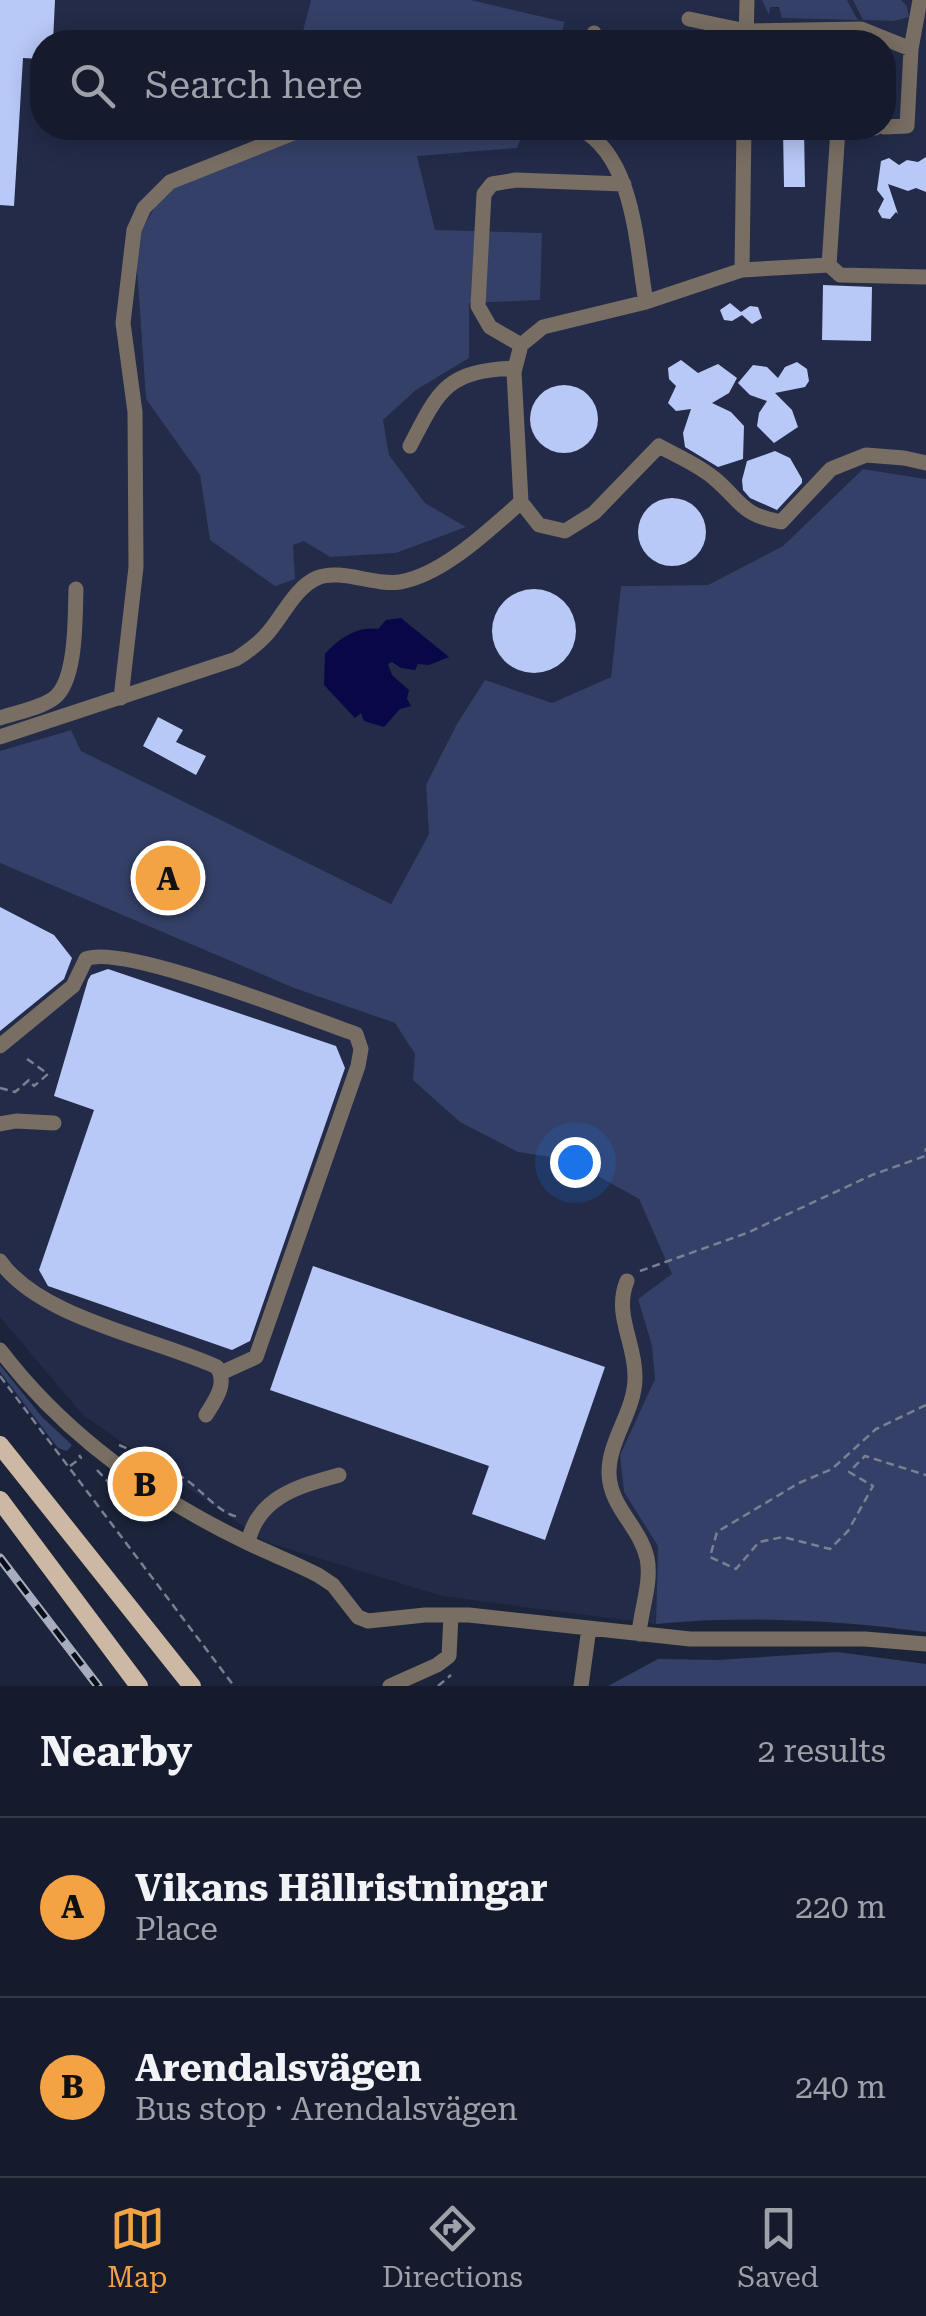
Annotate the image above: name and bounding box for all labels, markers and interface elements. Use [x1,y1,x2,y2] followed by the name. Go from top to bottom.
[30,30,896,140] search box
[65,58,120,113] icon: search
[145,63,363,107] text: Search here
[136,840,200,916] pin: A
[550,1137,601,1188] your location
[112,1446,178,1522] pin: B
[40,1727,192,1776] text: Nearby
[758,1732,886,1770] text: 2 results
[135,1866,548,1910] text: Vikans Hällristningar
[61,1888,84,1926] text: A
[795,1888,886,1926] text: 220 m
[135,1910,218,1948] text: Place
[135,2046,422,2090] text: Arendalsvägen
[61,2068,84,2106] text: B
[795,2068,886,2106] text: 240 m
[135,2090,518,2128] text: Bus stop · Arendalsvägen
[107,2201,167,2294] tab: Map
[382,2201,523,2294] tab: Directions
[737,2201,819,2294] tab: Saved

